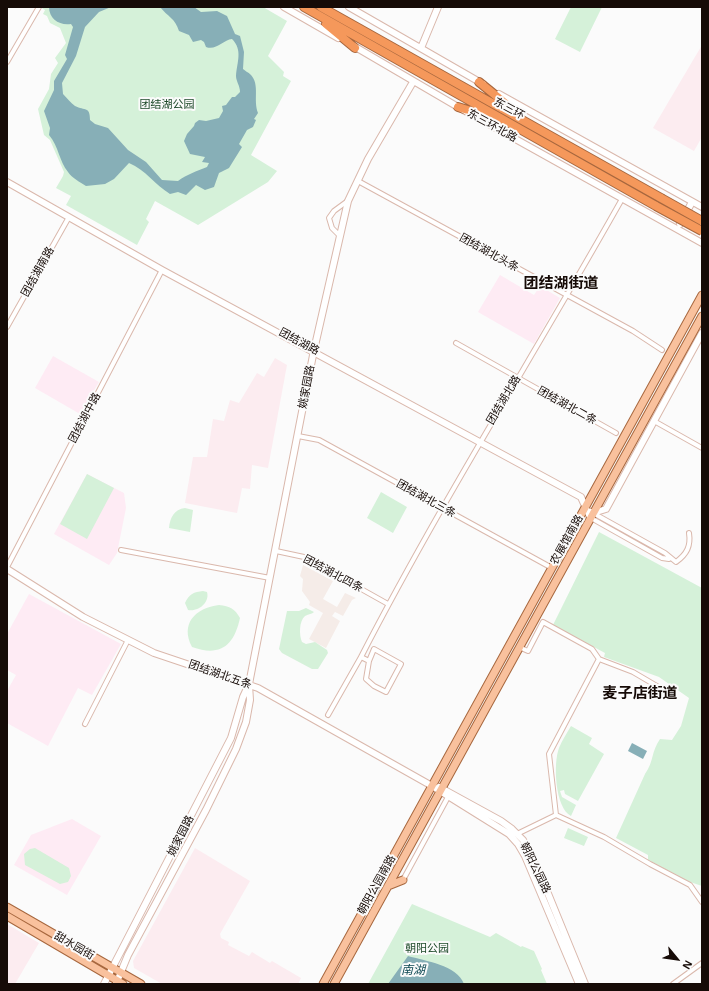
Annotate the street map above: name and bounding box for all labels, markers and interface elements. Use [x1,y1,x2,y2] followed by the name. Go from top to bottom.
[491,95,527,123] street label: 东三环
[140,98,194,112] park label: 团结湖公园
[465,107,519,145] street label: 东三环北路
[457,231,521,275] street label: 团结湖北头条
[19,245,57,299] street label: 团结湖南路
[524,275,598,293] district label: 团结湖街道
[276,326,322,358] street label: 团结湖路
[296,364,318,410] street label: 姚家园路
[484,373,524,427] street label: 团结湖北路
[535,384,599,428] street label: 团结湖北二条
[66,391,104,445] street label: 团结湖中路
[394,477,458,521] street label: 团结湖北三条
[548,513,586,567] street label: 农展馆南路
[301,553,365,595] street label: 团结湖北四条
[187,658,253,692] street label: 团结湖北五条
[603,685,677,703] district label: 麦子店街道
[165,813,197,859] street label: 姚家园路
[517,840,553,896] street label: 朝阳公园路
[355,853,399,917] street label: 朝阳公园南路
[52,929,96,963] street label: 甜水园街
[657,939,697,979] north arrow
[405,942,449,956] park label: 朝阳公园
[680,958,695,971] text: N
[401,964,425,978] water label: 南湖

